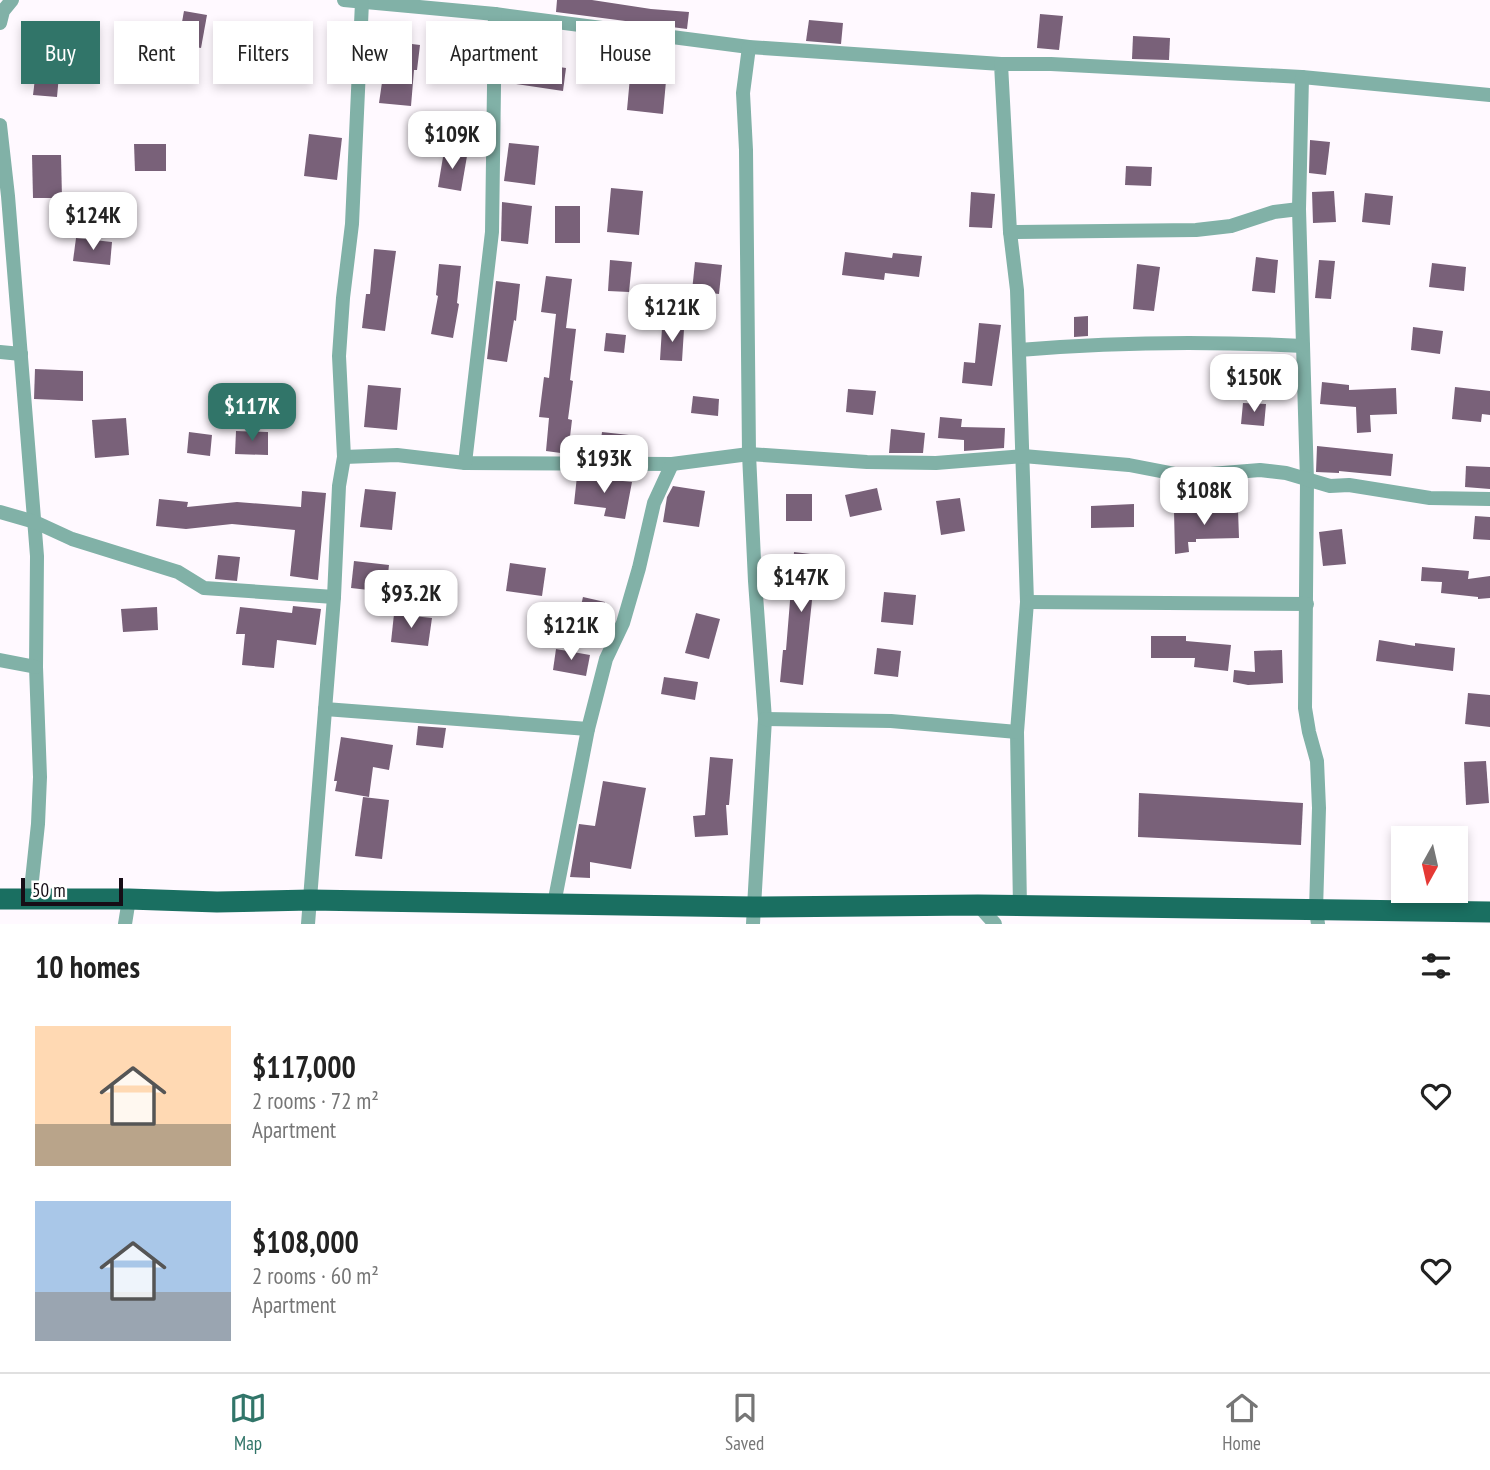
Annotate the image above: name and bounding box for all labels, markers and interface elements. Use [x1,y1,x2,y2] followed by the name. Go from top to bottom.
[21,21,100,84] chip: Buy
[114,21,199,84] chip: Rent
[213,21,313,84] chip: Filters
[327,21,412,84] chip: New
[426,21,562,84] chip: Apartment
[576,21,675,84] chip: House
[403,111,501,171] pin: $109K
[424,119,480,148] text: $109K
[44,192,142,252] pin: $124K
[65,200,121,229] text: $124K
[623,284,721,344] pin: $121K
[644,292,700,321] text: $121K
[1205,354,1303,414] pin: $150K
[1226,362,1282,391] text: $150K
[203,384,301,443] pin: $117K
[224,391,280,420] text: $117K
[555,435,653,495] pin: $193K
[576,443,632,472] text: $193K
[1155,468,1253,527] pin: $108K
[1176,475,1232,504] text: $108K
[752,554,850,614] pin: $147K
[773,562,829,591] text: $147K
[354,570,468,630] pin: $93.2K
[381,578,441,607] text: $93.2K
[522,602,620,662] pin: $121K
[543,610,599,639] text: $121K
[1391,826,1468,903] north arrow
[1391,826,1468,903] map controls
[21,875,122,907] scale bar
[32,878,66,902] text: 50 m
[35,947,140,986] text: 10 homes
[1417,947,1455,985] icon: filters
[252,1047,356,1086] text: $117,000
[91,1054,175,1138] icon: home
[1417,1077,1455,1115] icon: heart
[252,1086,379,1115] text: 2 rooms · 72 m²
[252,1115,336,1144] text: Apartment
[252,1222,359,1261] text: $108,000
[91,1229,175,1313] icon: home
[1417,1252,1455,1290] icon: heart
[252,1261,379,1290] text: 2 rooms · 60 m²
[252,1290,336,1319] text: Apartment
[229,1389,267,1455] tab: Map
[725,1389,764,1455] tab: Saved
[1222,1389,1261,1455] tab: Home

